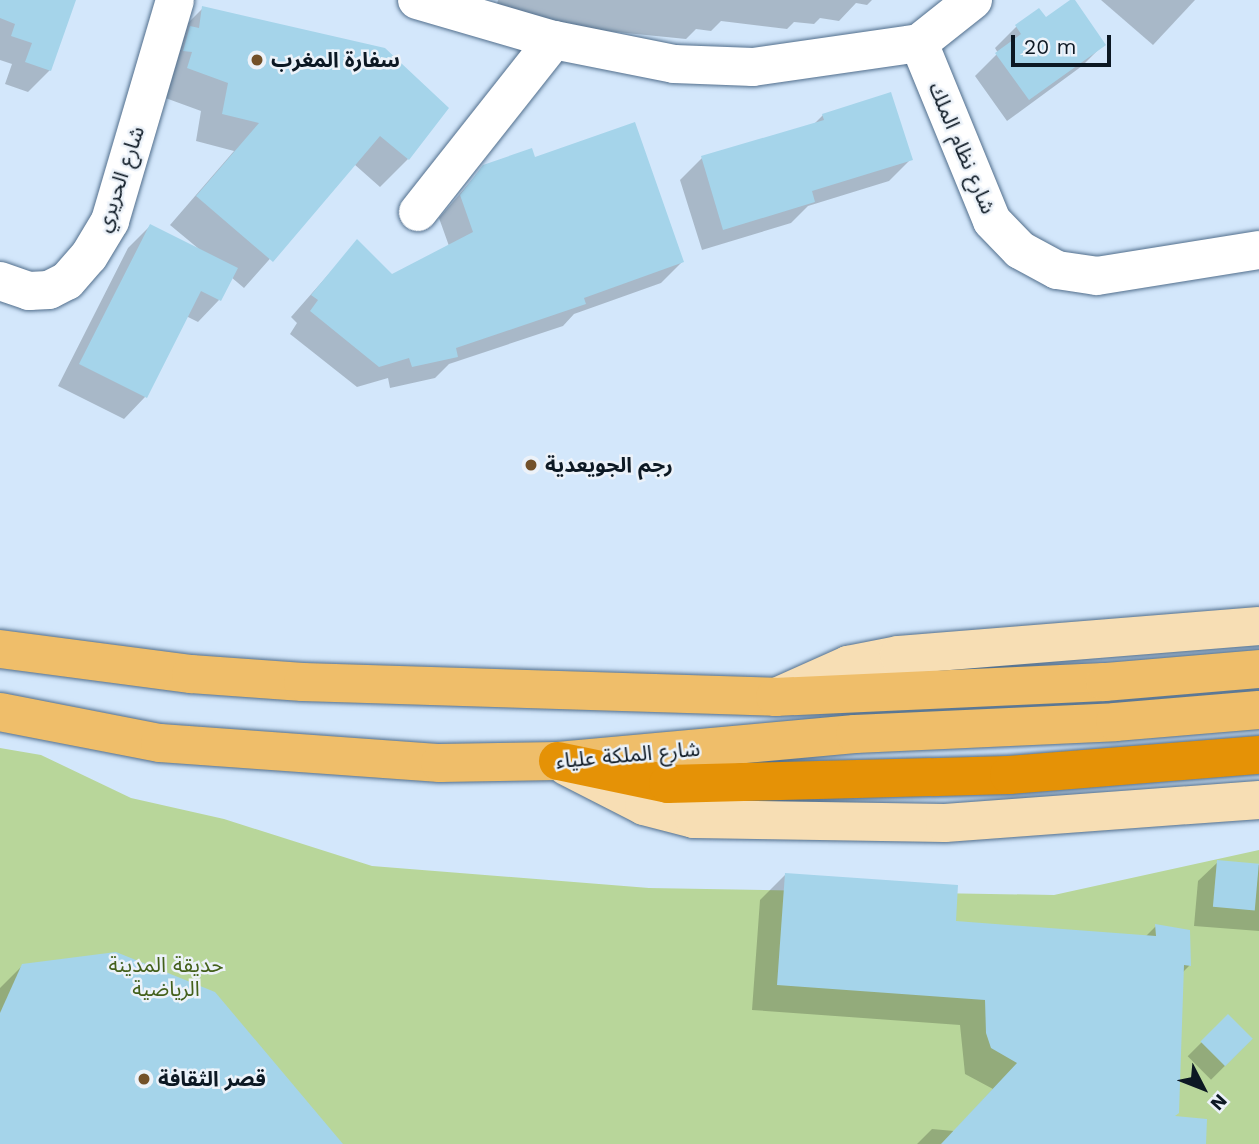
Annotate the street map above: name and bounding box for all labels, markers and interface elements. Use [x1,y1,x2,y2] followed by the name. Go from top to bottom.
[1014,21,1114,65] scale bar
[1024,34,1076,59] text: 20 m
[271,47,400,73] place label: سفارة المغرب
[249,52,265,68] marker: سفارة المغرب
[923,78,1001,218] street label: شارع نظام الملك
[90,123,150,235] street label: شارع الحريري
[545,452,673,478] place label: رجم الجويعدية
[523,457,539,473] marker: رجم الجويعدية
[555,736,701,774] street label: شارع الملكة علياء
[108,952,224,1002] park label: حديقة المدينة الرياضية
[1168,1053,1238,1123] north arrow
[158,1066,266,1092] place label: قصر الثقافة
[136,1071,152,1087] marker: قصر الثقافة
[1206,1089,1232,1115] text: N

